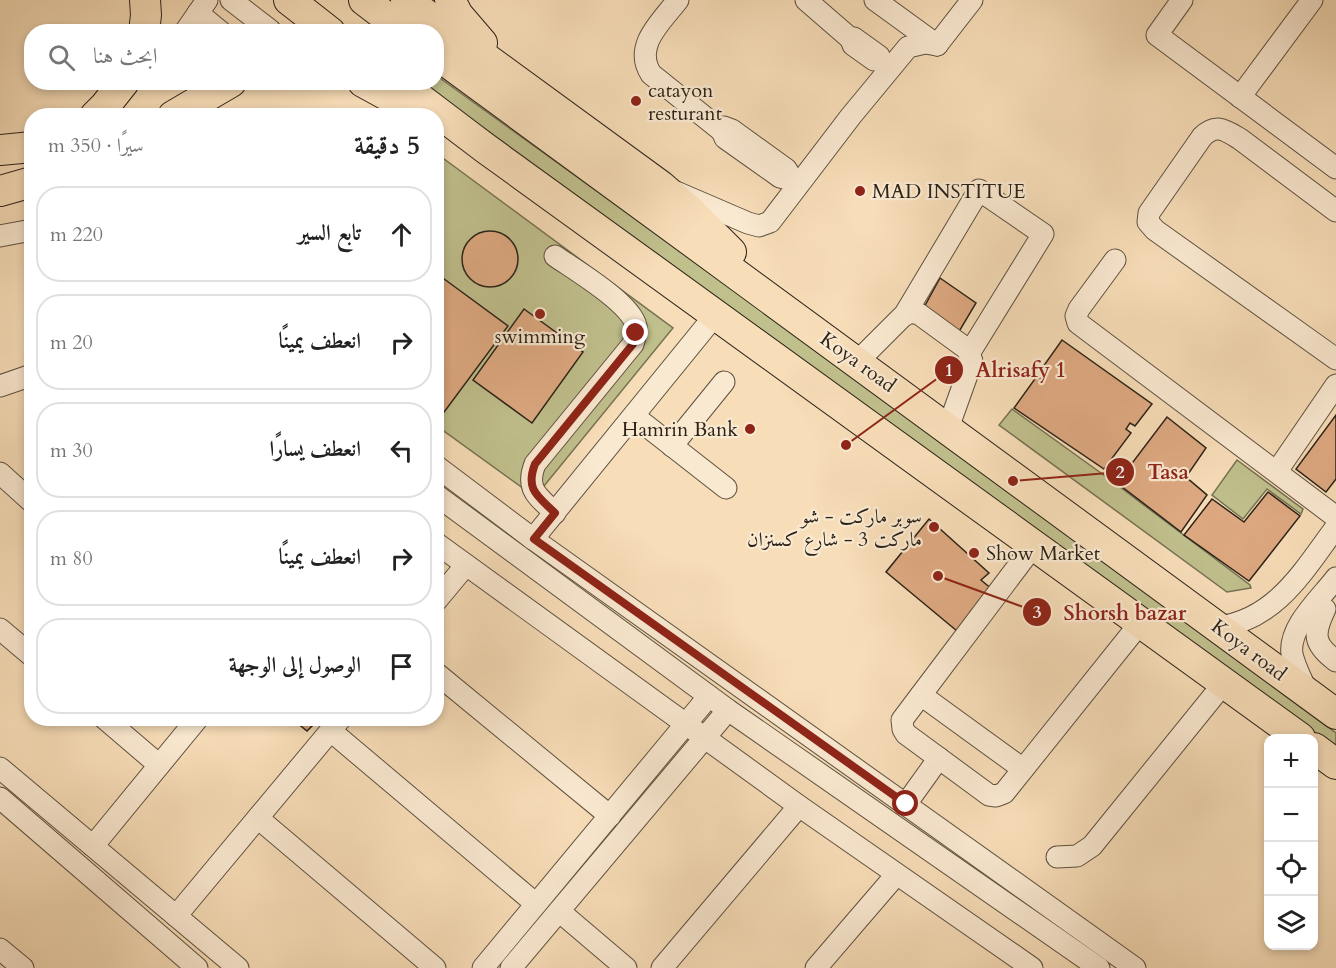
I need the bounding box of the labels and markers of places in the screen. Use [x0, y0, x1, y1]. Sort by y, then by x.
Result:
place label: catayon resturant [648, 77, 723, 127]
marker: catayon resturant [629, 94, 643, 108]
place label: MAD INSTITUE [872, 178, 1025, 205]
marker: MAD INSTITUE [853, 184, 867, 198]
marker: swimming [533, 307, 547, 321]
place label: swimming [495, 323, 586, 350]
callout: Alrisafy 1 [934, 350, 1079, 389]
place label: Hamrin Bank [622, 416, 738, 443]
marker: Hamrin Bank [743, 422, 757, 436]
callout: Tasa [1105, 452, 1201, 491]
place label: سوبر ماركت - شو ماركت 3 - شارع كسنزان [747, 503, 922, 557]
marker: سوبر ماركت - شو ماركت 3 - شارع كسنزان [927, 520, 941, 534]
place label: Show Market [986, 540, 1101, 567]
marker: Show Market [967, 546, 981, 560]
callout: Shorsh bazar [1022, 593, 1198, 632]

